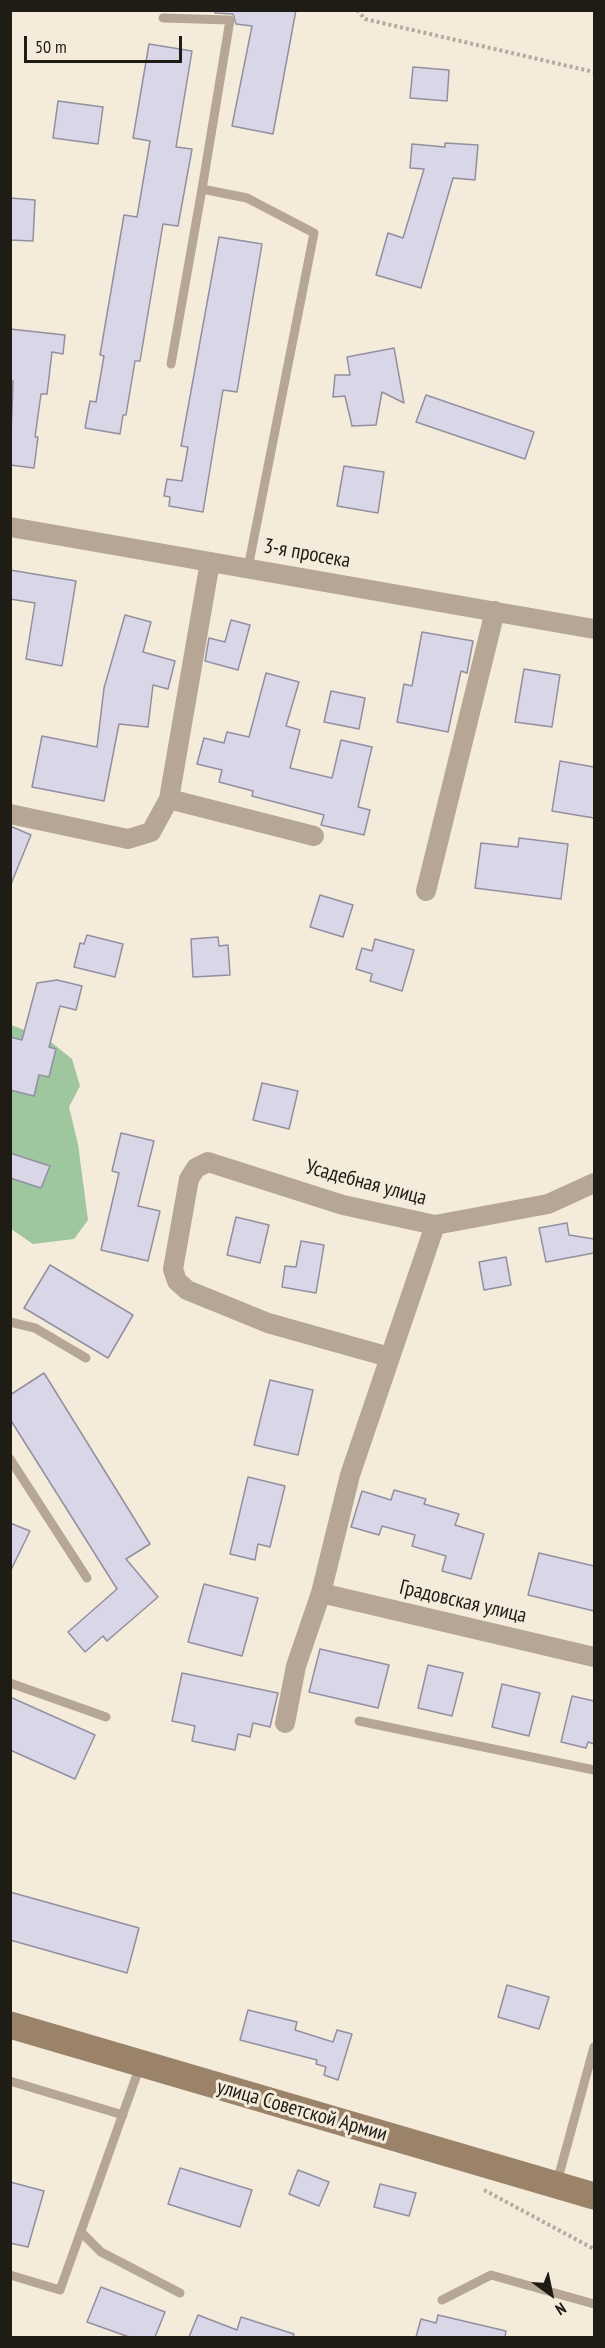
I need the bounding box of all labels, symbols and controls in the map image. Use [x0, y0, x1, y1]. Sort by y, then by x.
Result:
scale bar [27, 24, 184, 62]
text: 50 m [35, 35, 67, 58]
street label: 3-я просека [262, 534, 352, 574]
street label: Усадебная улица [303, 1155, 429, 1211]
street label: Градовская улица [397, 1575, 529, 1629]
street label: улица Советской Армии [214, 2075, 390, 2147]
north arrow [521, 2264, 581, 2324]
text: N [552, 2298, 570, 2320]

